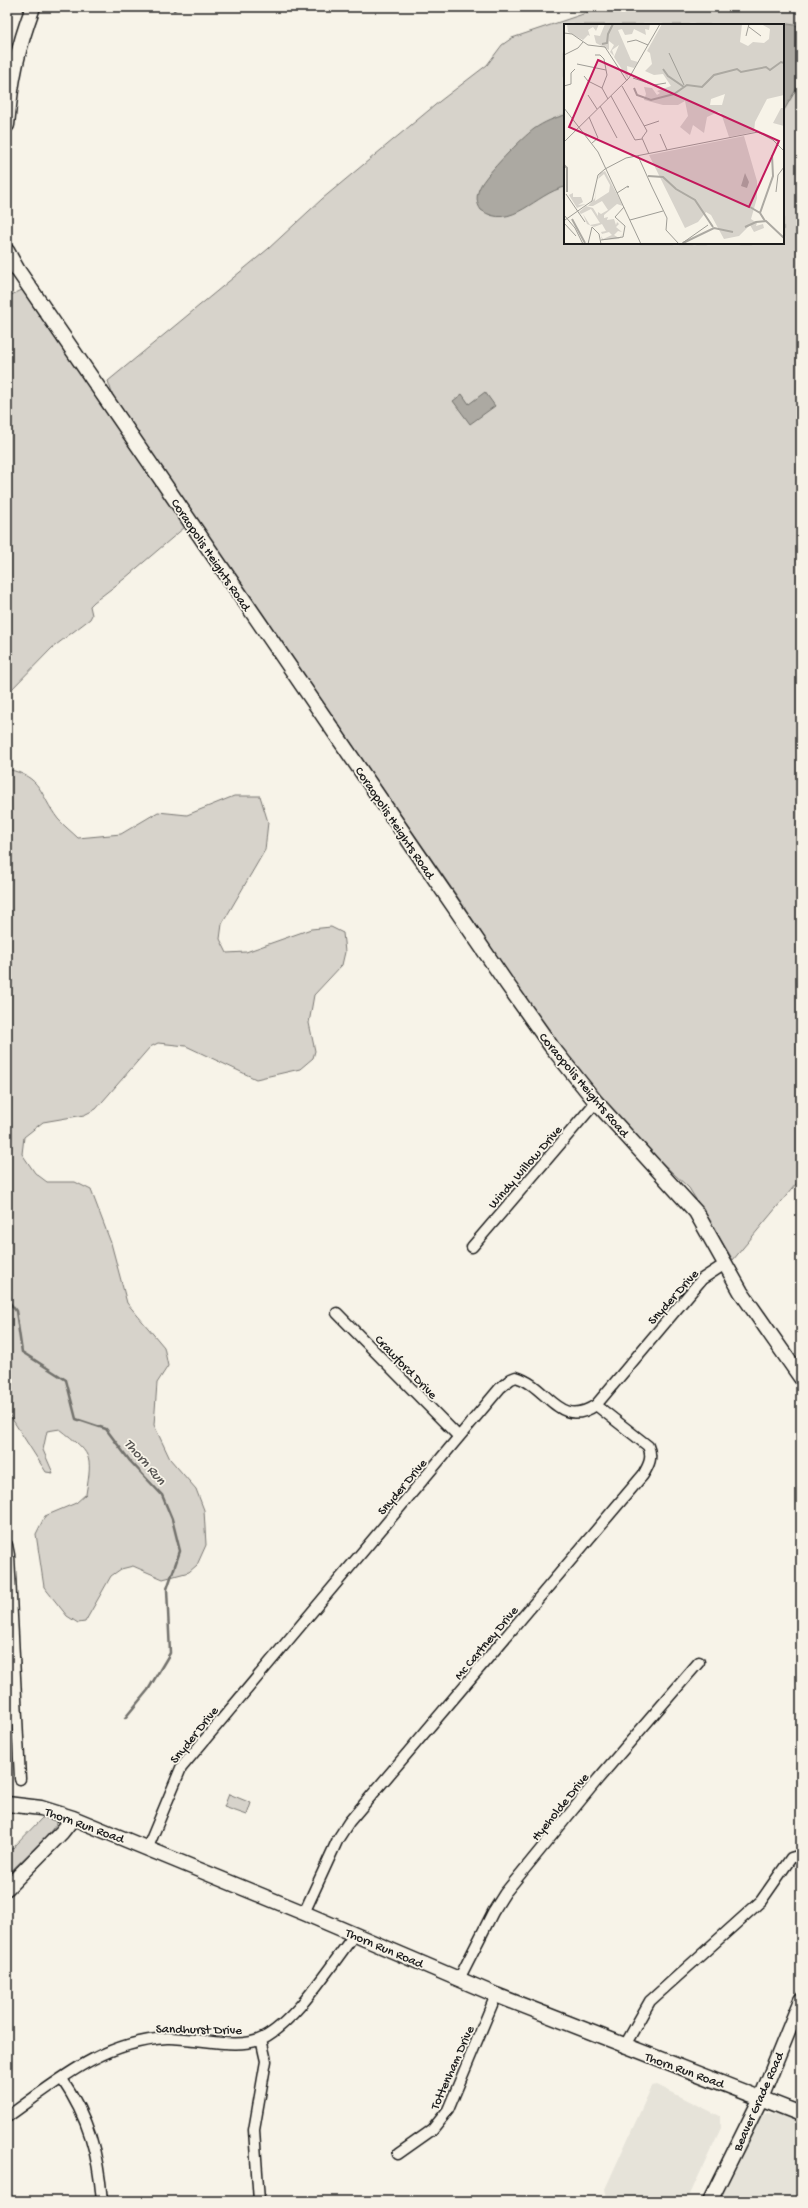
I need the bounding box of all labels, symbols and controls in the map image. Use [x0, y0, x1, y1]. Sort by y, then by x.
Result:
inset map [564, 24, 784, 244]
street label: Coraopolis Heights Road [167, 497, 254, 615]
street label: Coraopolis Heights Road [351, 765, 438, 883]
street label: Coraopolis Heights Road [535, 1030, 632, 1142]
street label: Windy Willow Drive [486, 1123, 566, 1212]
street label: Snyder Drive [645, 1267, 703, 1328]
street label: Crawford Drive [371, 1333, 440, 1403]
water label: Thorn Run [119, 1436, 169, 1489]
street label: Snyder Drive [375, 1456, 431, 1519]
street label: Mc Cartney Drive [452, 1604, 522, 1683]
street label: Snyder Drive [167, 1704, 223, 1767]
street label: Hyeholde Drive [529, 1770, 593, 1844]
street label: Thorn Run Road [42, 1805, 127, 1848]
street label: Thorn Run Road [342, 1926, 426, 1973]
street label: Sandhurst Drive [156, 2022, 242, 2039]
street label: Tottenham Drive [428, 2024, 479, 2113]
street label: Beaver Grade Road [730, 2049, 788, 2155]
street label: Thorn Run Road [642, 2050, 727, 2093]

